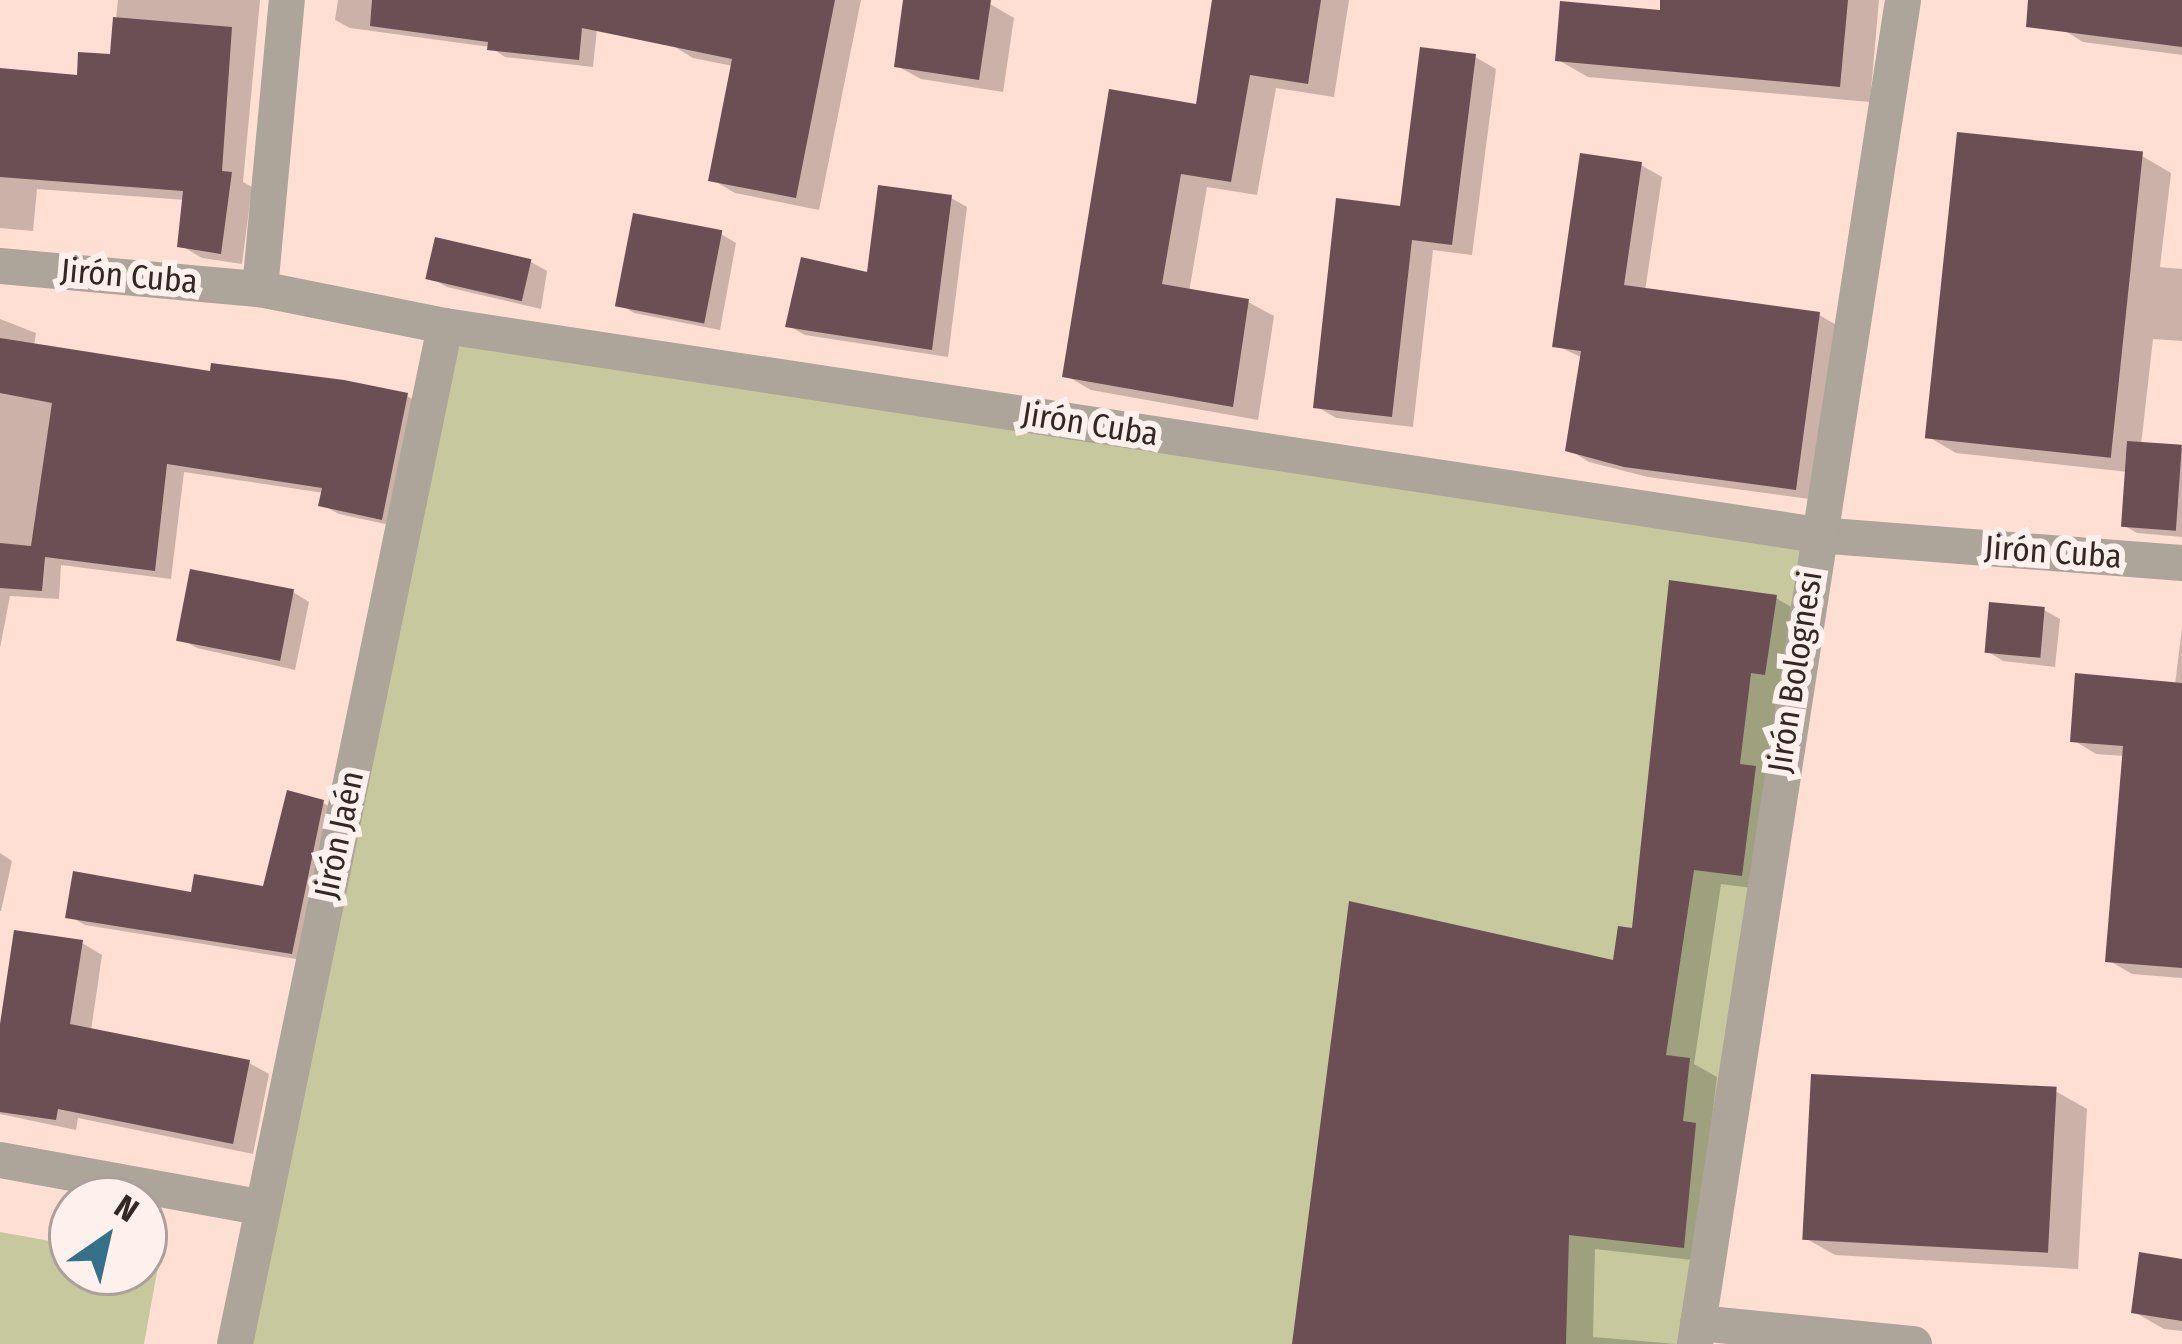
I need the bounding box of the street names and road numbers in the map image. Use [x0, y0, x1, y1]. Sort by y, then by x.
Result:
street label: Jirón Cuba [59, 251, 199, 303]
street label: Jirón Cuba [1019, 395, 1161, 455]
street label: Jirón Cuba [1983, 528, 2123, 578]
street label: Jirón Bolognesi [1761, 568, 1831, 776]
street label: Jirón Jaén [307, 768, 373, 902]

